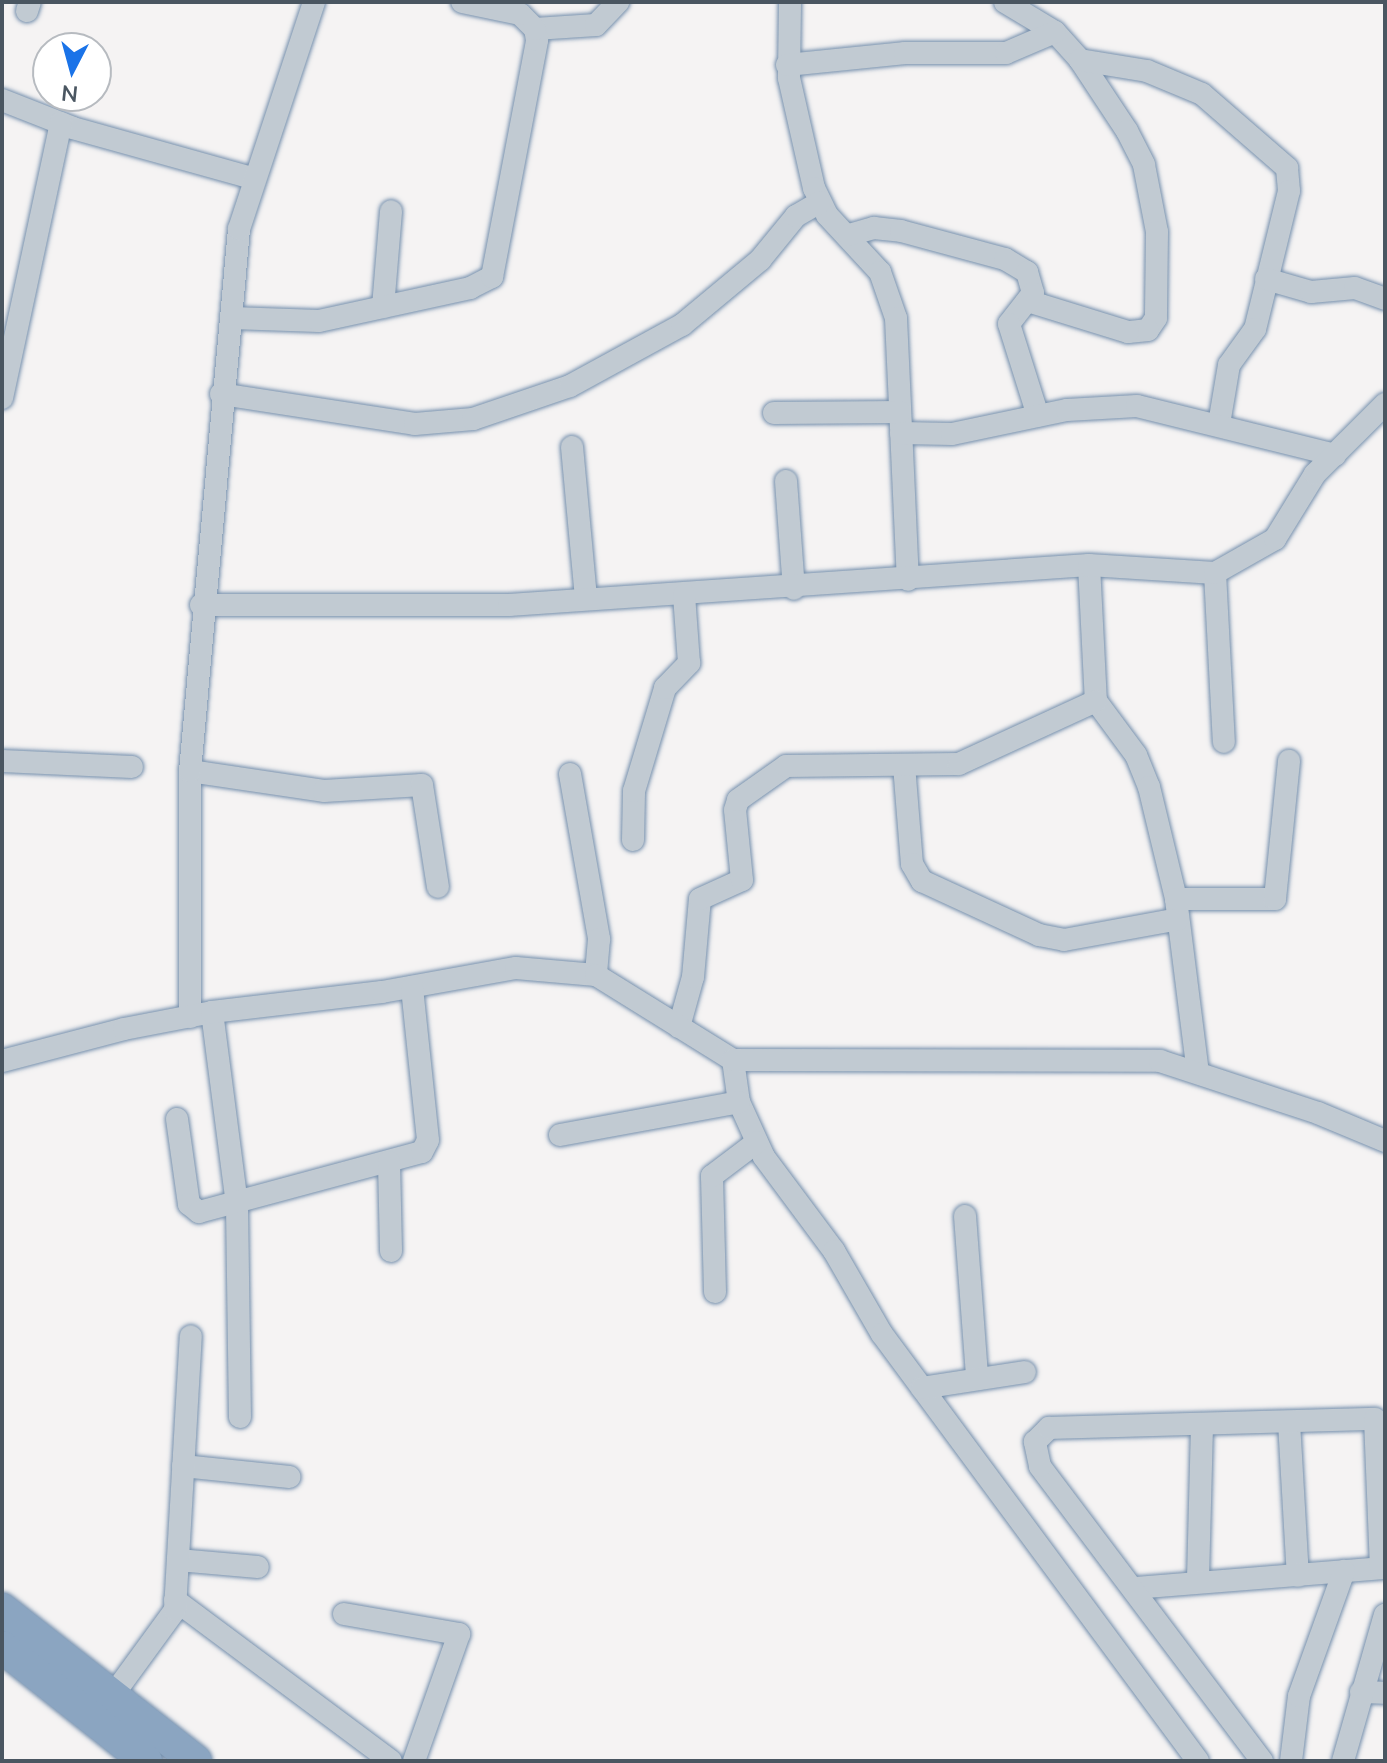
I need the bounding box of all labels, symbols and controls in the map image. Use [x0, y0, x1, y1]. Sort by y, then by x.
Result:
north arrow [32, 32, 112, 112]
text: N [60, 79, 79, 109]

